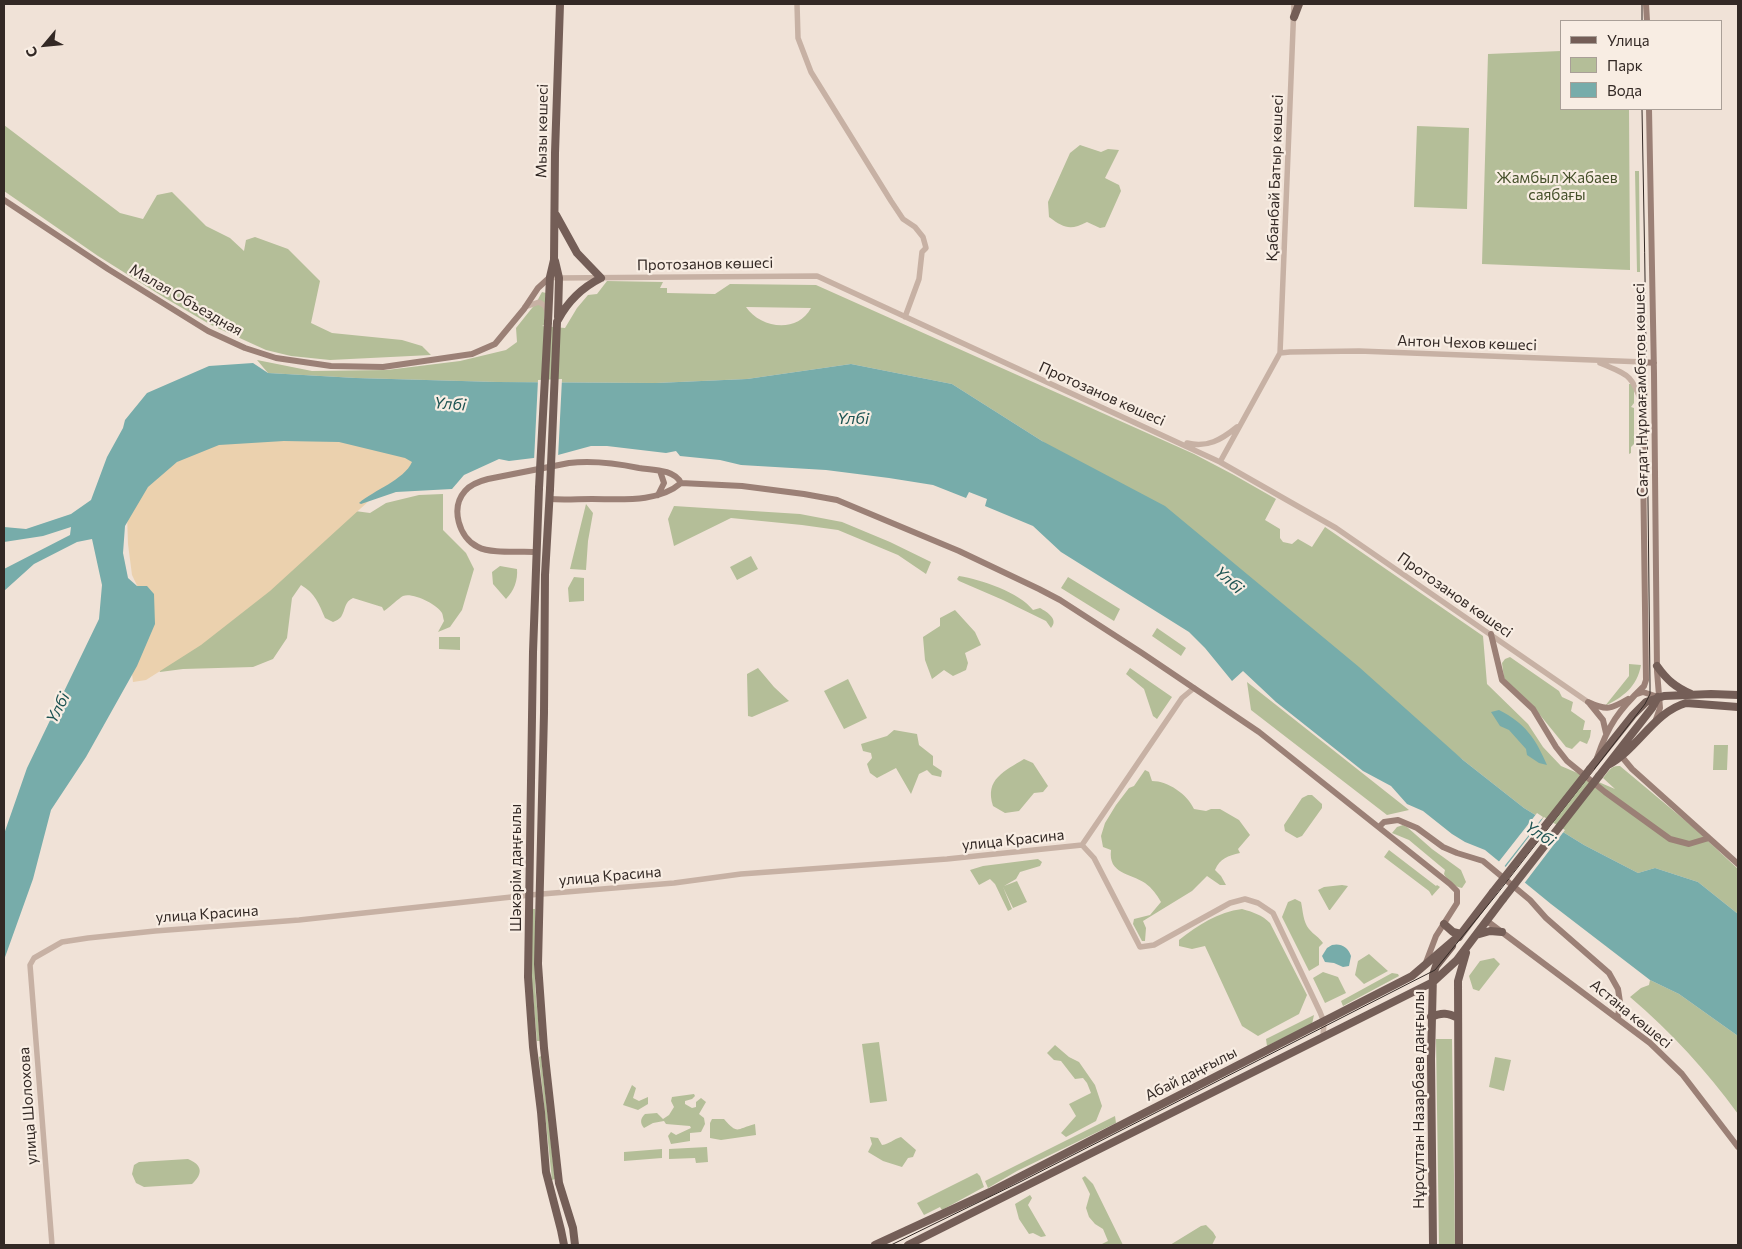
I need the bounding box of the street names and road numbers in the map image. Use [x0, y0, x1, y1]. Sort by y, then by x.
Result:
street label: Мызы көшесі [532, 84, 552, 178]
street label: Қабанбай Батыр көшесі [1263, 94, 1287, 262]
street label: Протозанов көшесі [637, 254, 773, 274]
street label: Малая Объездная [126, 260, 246, 340]
street label: Сағдат Нұрмағамбетов көшесі [1630, 283, 1652, 497]
street label: Антон Чехов көшесі [1397, 332, 1537, 354]
street label: Протозанов көшесі [1036, 358, 1168, 430]
street label: Протозанов көшесі [1394, 549, 1516, 641]
street label: Шәкәрім даңғылы [507, 804, 525, 932]
street label: улица Красина [961, 826, 1065, 854]
street label: улица Красина [558, 863, 662, 889]
street label: улица Красина [155, 901, 259, 927]
street label: Астана көшесі [1587, 976, 1675, 1052]
street label: Нұрсұлтан Назарбаев даңғылы [1410, 991, 1428, 1209]
street label: Абай даңғылы [1142, 1043, 1240, 1105]
street label: улица Шолохова [15, 1046, 41, 1166]

